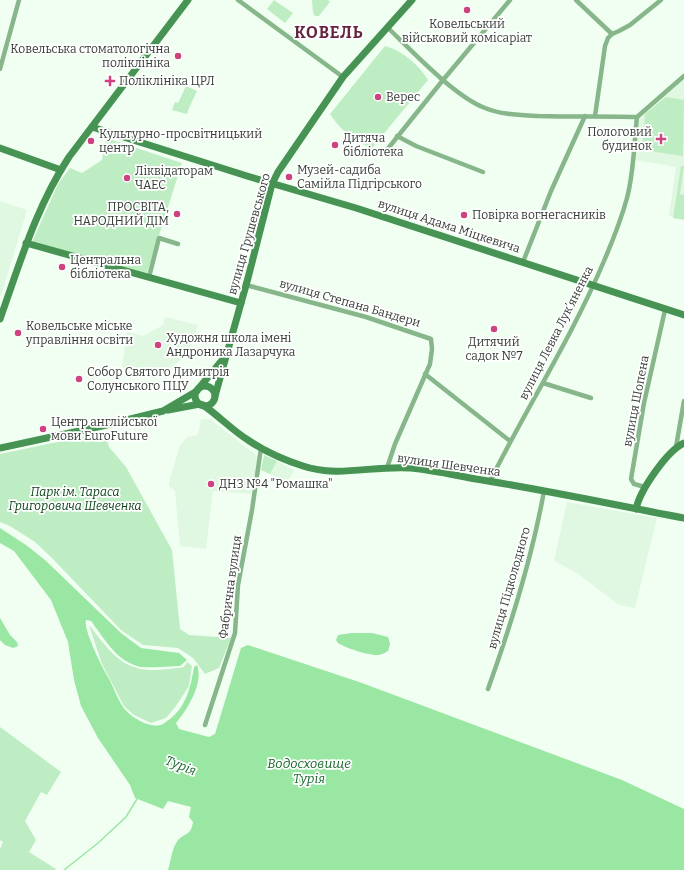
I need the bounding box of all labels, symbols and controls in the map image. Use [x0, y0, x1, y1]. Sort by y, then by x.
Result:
marker: Ковельський військовий комісаріат [462, 5, 472, 15]
place label: Ковельський військовий комісаріат [402, 17, 532, 45]
district label: КОВЕЛЬ [294, 23, 364, 42]
place label: Ковельська стоматологічна поліклініка [10, 42, 170, 70]
marker: Ковельська стоматологічна поліклініка [173, 51, 183, 61]
place label: Поліклініка ЦРЛ [119, 74, 215, 88]
marker: Поліклініка ЦРЛ [104, 75, 116, 87]
place label: Верес [386, 90, 420, 104]
marker: Верес [373, 92, 383, 102]
place label: Пологовий будинок [587, 125, 652, 153]
place label: Культурно-просвітницький центр [99, 127, 262, 155]
place label: Дитяча бібліотека [343, 131, 404, 159]
marker: Пологовий будинок [655, 133, 667, 145]
marker: Культурно-просвітницький центр [86, 136, 96, 146]
marker: Дитяча бібліотека [330, 140, 340, 150]
place label: Музей-садиба Самійла Підгірського [297, 163, 422, 191]
place label: Ліквідаторам ЧАЕС [135, 164, 213, 192]
street label: вулиця Грушевського [225, 172, 273, 296]
marker: Музей-садиба Самійла Підгірського [284, 172, 294, 182]
marker: Ліквідаторам ЧАЕС [122, 173, 132, 183]
street label: вулиця Адама Міцкевича [376, 196, 522, 256]
place label: ПРОСВІТА, НАРОДНИЙ ДІМ [73, 200, 169, 228]
place label: Повірка вогнегасників [472, 208, 606, 222]
marker: ПРОСВІТА, НАРОДНИЙ ДІМ [172, 209, 182, 219]
marker: Повірка вогнегасників [459, 210, 469, 220]
place label: Центральна бібліотека [70, 253, 142, 281]
marker: Центральна бібліотека [57, 262, 67, 272]
street label: вулиця Левка Лукʼяненка [516, 264, 596, 402]
street label: вулиця Степана Бандери [278, 276, 422, 330]
place label: Ковельське міське управління освіти [25, 319, 133, 347]
marker: Дитячий садок №7 [489, 324, 499, 334]
marker: Ковельське міське управління освіти [13, 328, 23, 338]
place label: Художня школа імені Андроника Лазарчука [166, 331, 296, 359]
place label: Дитячий садок №7 [465, 335, 523, 363]
marker: Художня школа імені Андроника Лазарчука [153, 340, 163, 350]
street label: вулиця Шопена [620, 354, 652, 448]
place label: Собор Святого Димитрія Солунського ПЦУ [87, 365, 230, 393]
marker: Собор Святого Димитрія Солунського ПЦУ [74, 374, 84, 384]
place label: Центр англійської мови EuroFuture [51, 415, 158, 443]
marker: Центр англійської мови EuroFuture [38, 424, 48, 434]
street label: вулиця Шевченка [396, 451, 502, 479]
place label: ДНЗ №4 "Ромашка" [219, 477, 333, 491]
marker: ДНЗ №4 "Ромашка" [206, 479, 216, 489]
park label: Парк ім. Тараса Григоровича Шевченка [8, 485, 142, 513]
street label: вулиця Підколодного [485, 525, 533, 651]
street label: Фабрична вулиця [216, 534, 244, 640]
water label: Турія [163, 753, 199, 778]
water label: Водосховище Турія [267, 756, 351, 786]

